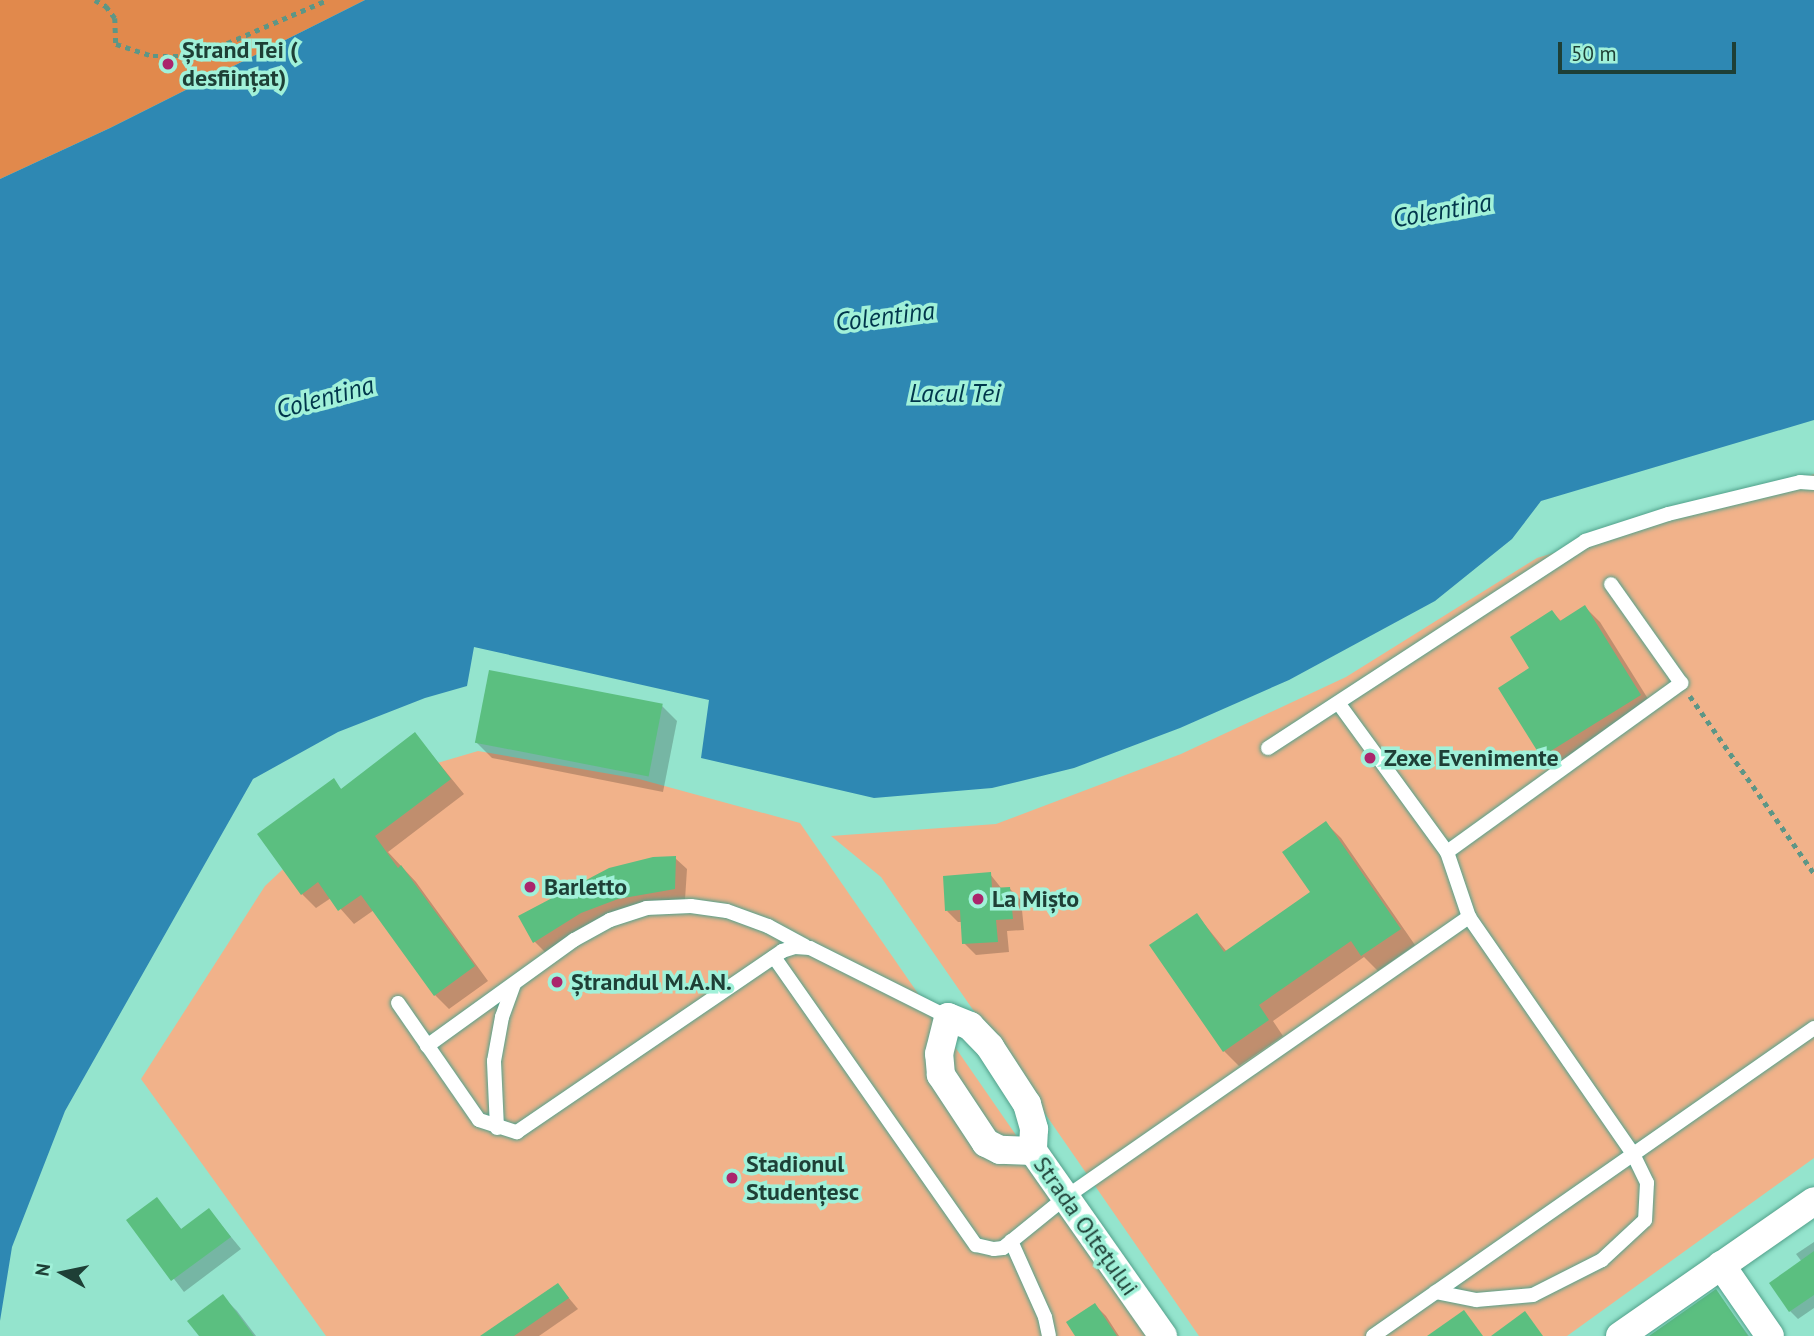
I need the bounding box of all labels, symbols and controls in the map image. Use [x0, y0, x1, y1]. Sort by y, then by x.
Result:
scale bar [1562, 28, 1741, 72]
place label: Ștrand Tei ( desființat) [182, 36, 299, 92]
text: 50 m [1571, 40, 1617, 67]
marker: Ștrand Tei ( desființat) [160, 56, 176, 72]
water label: Colentina [1390, 186, 1494, 234]
water label: Colentina [834, 294, 936, 338]
water label: Colentina [273, 369, 377, 425]
water label: Lacul Tei [909, 377, 1001, 409]
place label: Zexe Evenimente [1384, 744, 1559, 772]
marker: Zexe Evenimente [1362, 750, 1378, 766]
place label: Barletto [544, 873, 627, 901]
marker: Barletto [522, 879, 538, 895]
place label: La Mișto [992, 885, 1079, 913]
marker: La Mișto [970, 891, 986, 907]
place label: Ștrandul M.A.N. [571, 968, 732, 996]
marker: Ștrandul M.A.N. [549, 974, 565, 990]
place label: Stadionul Studențesc [746, 1150, 859, 1206]
street label: Strada Oltețului [1027, 1151, 1145, 1301]
marker: Stadionul Studențesc [724, 1170, 740, 1186]
north arrow [28, 1238, 98, 1308]
text: N [29, 1262, 55, 1278]

